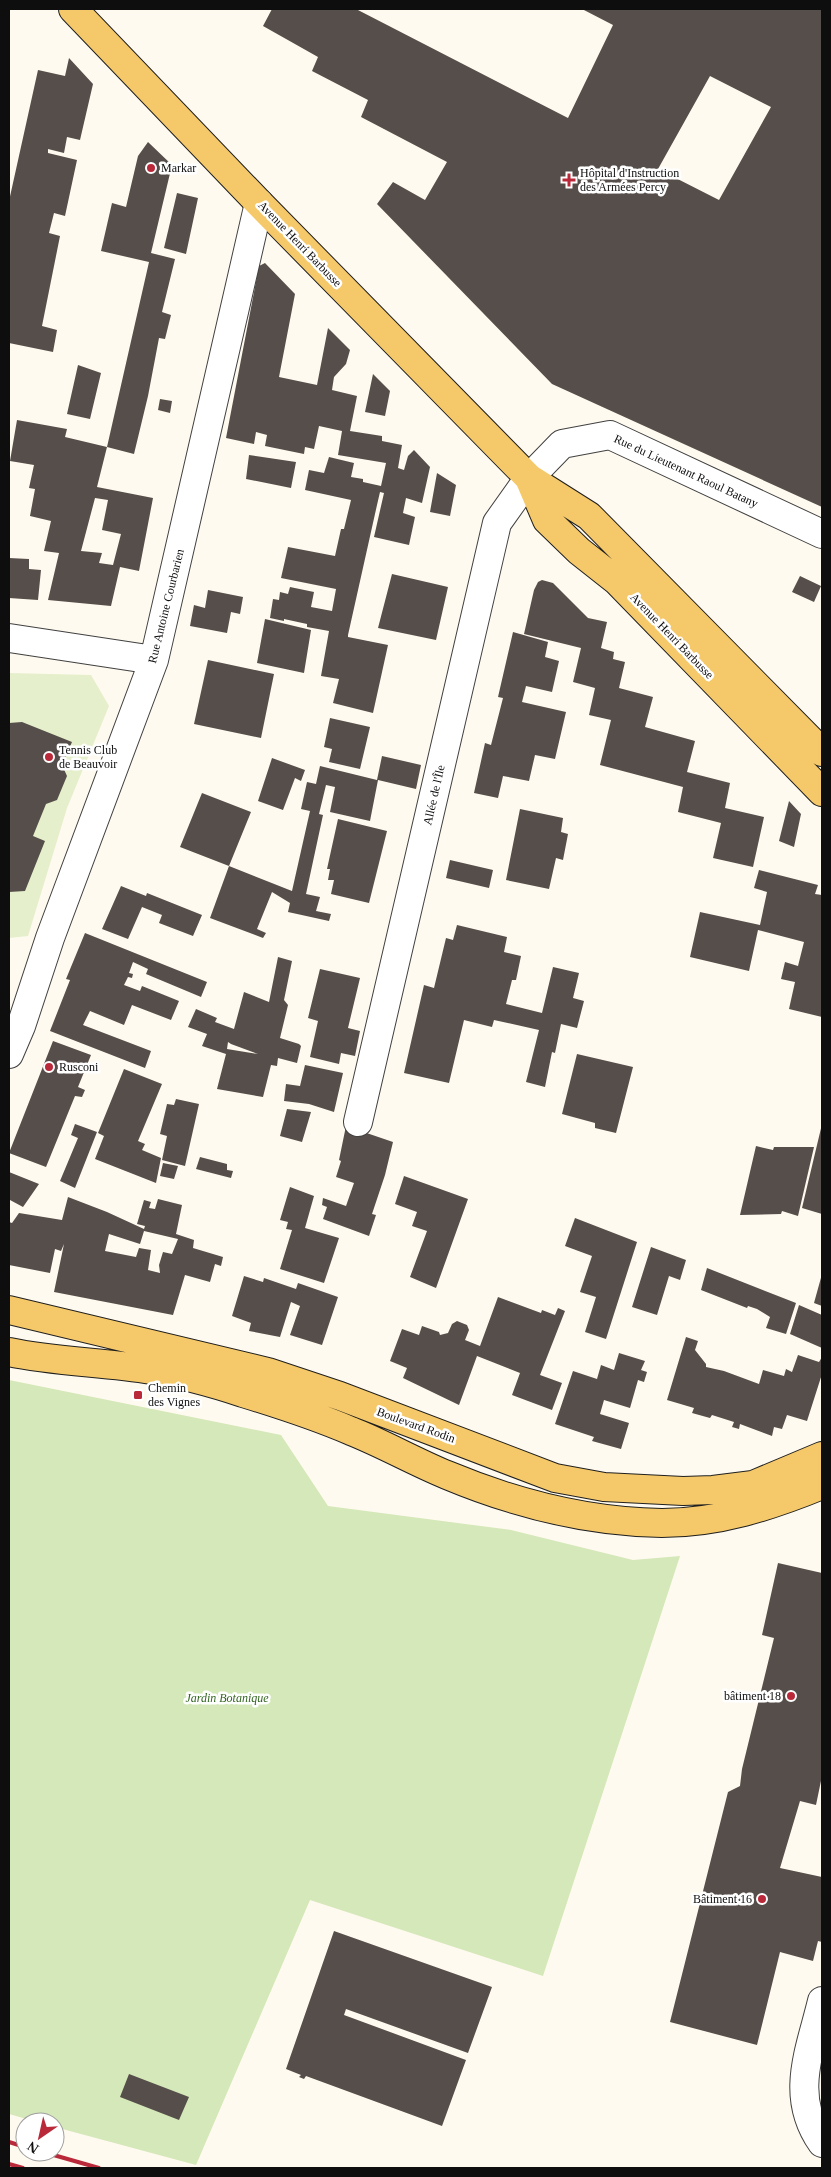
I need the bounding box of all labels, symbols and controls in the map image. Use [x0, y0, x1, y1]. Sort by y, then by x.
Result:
place label: Markar [161, 161, 196, 175]
marker: Markar [145, 162, 157, 174]
place label: Hôpital d'Instruction des Armées Percy [580, 166, 679, 194]
marker: Hôpital d'Instruction des Armées Percy [562, 173, 576, 187]
street label: Avenue Henri Barbusse [255, 198, 345, 290]
street label: Rue du Lieutenant Raoul Batany [612, 431, 760, 511]
street label: Rue Antoine Courbarien [145, 547, 187, 665]
street label: Avenue Henri Barbusse [627, 590, 717, 682]
place label: Tennis Club de Beauvoir [59, 743, 117, 771]
marker: Tennis Club de Beauvoir [43, 751, 55, 763]
street label: Allée de l'Île [420, 763, 448, 827]
place label: Rusconi [59, 1060, 99, 1074]
marker: Rusconi [43, 1061, 55, 1073]
place label: Chemin des Vignes [148, 1381, 200, 1409]
marker: Chemin des Vignes [132, 1389, 144, 1401]
street label: Boulevard Rodin [375, 1404, 457, 1446]
place label: bâtiment 18 [724, 1689, 781, 1703]
marker: bâtiment 18 [785, 1690, 797, 1702]
park label: Jardin Botanique [185, 1691, 269, 1705]
place label: Bâtiment 16 [693, 1892, 752, 1906]
marker: Bâtiment 16 [756, 1893, 768, 1905]
north arrow [15, 2112, 65, 2162]
text: N [25, 2138, 41, 2156]

